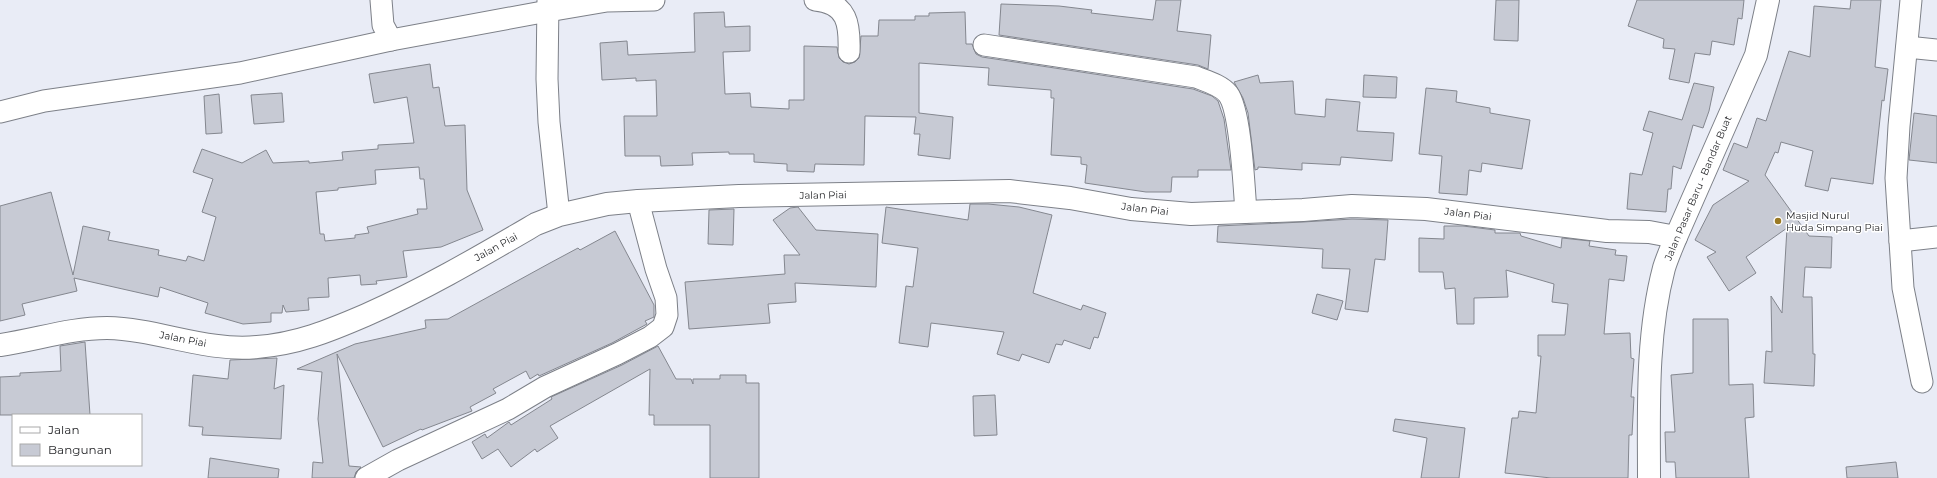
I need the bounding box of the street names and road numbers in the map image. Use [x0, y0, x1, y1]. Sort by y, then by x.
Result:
street label: Jalan Pasar Baru - Bandar Buat [1661, 114, 1734, 263]
street label: Jalan Piai [798, 188, 847, 202]
street label: Jalan Piai [1120, 200, 1169, 218]
street label: Jalan Piai [1443, 205, 1492, 223]
street label: Jalan Piai [471, 230, 520, 265]
street label: Jalan Piai [158, 328, 207, 350]

